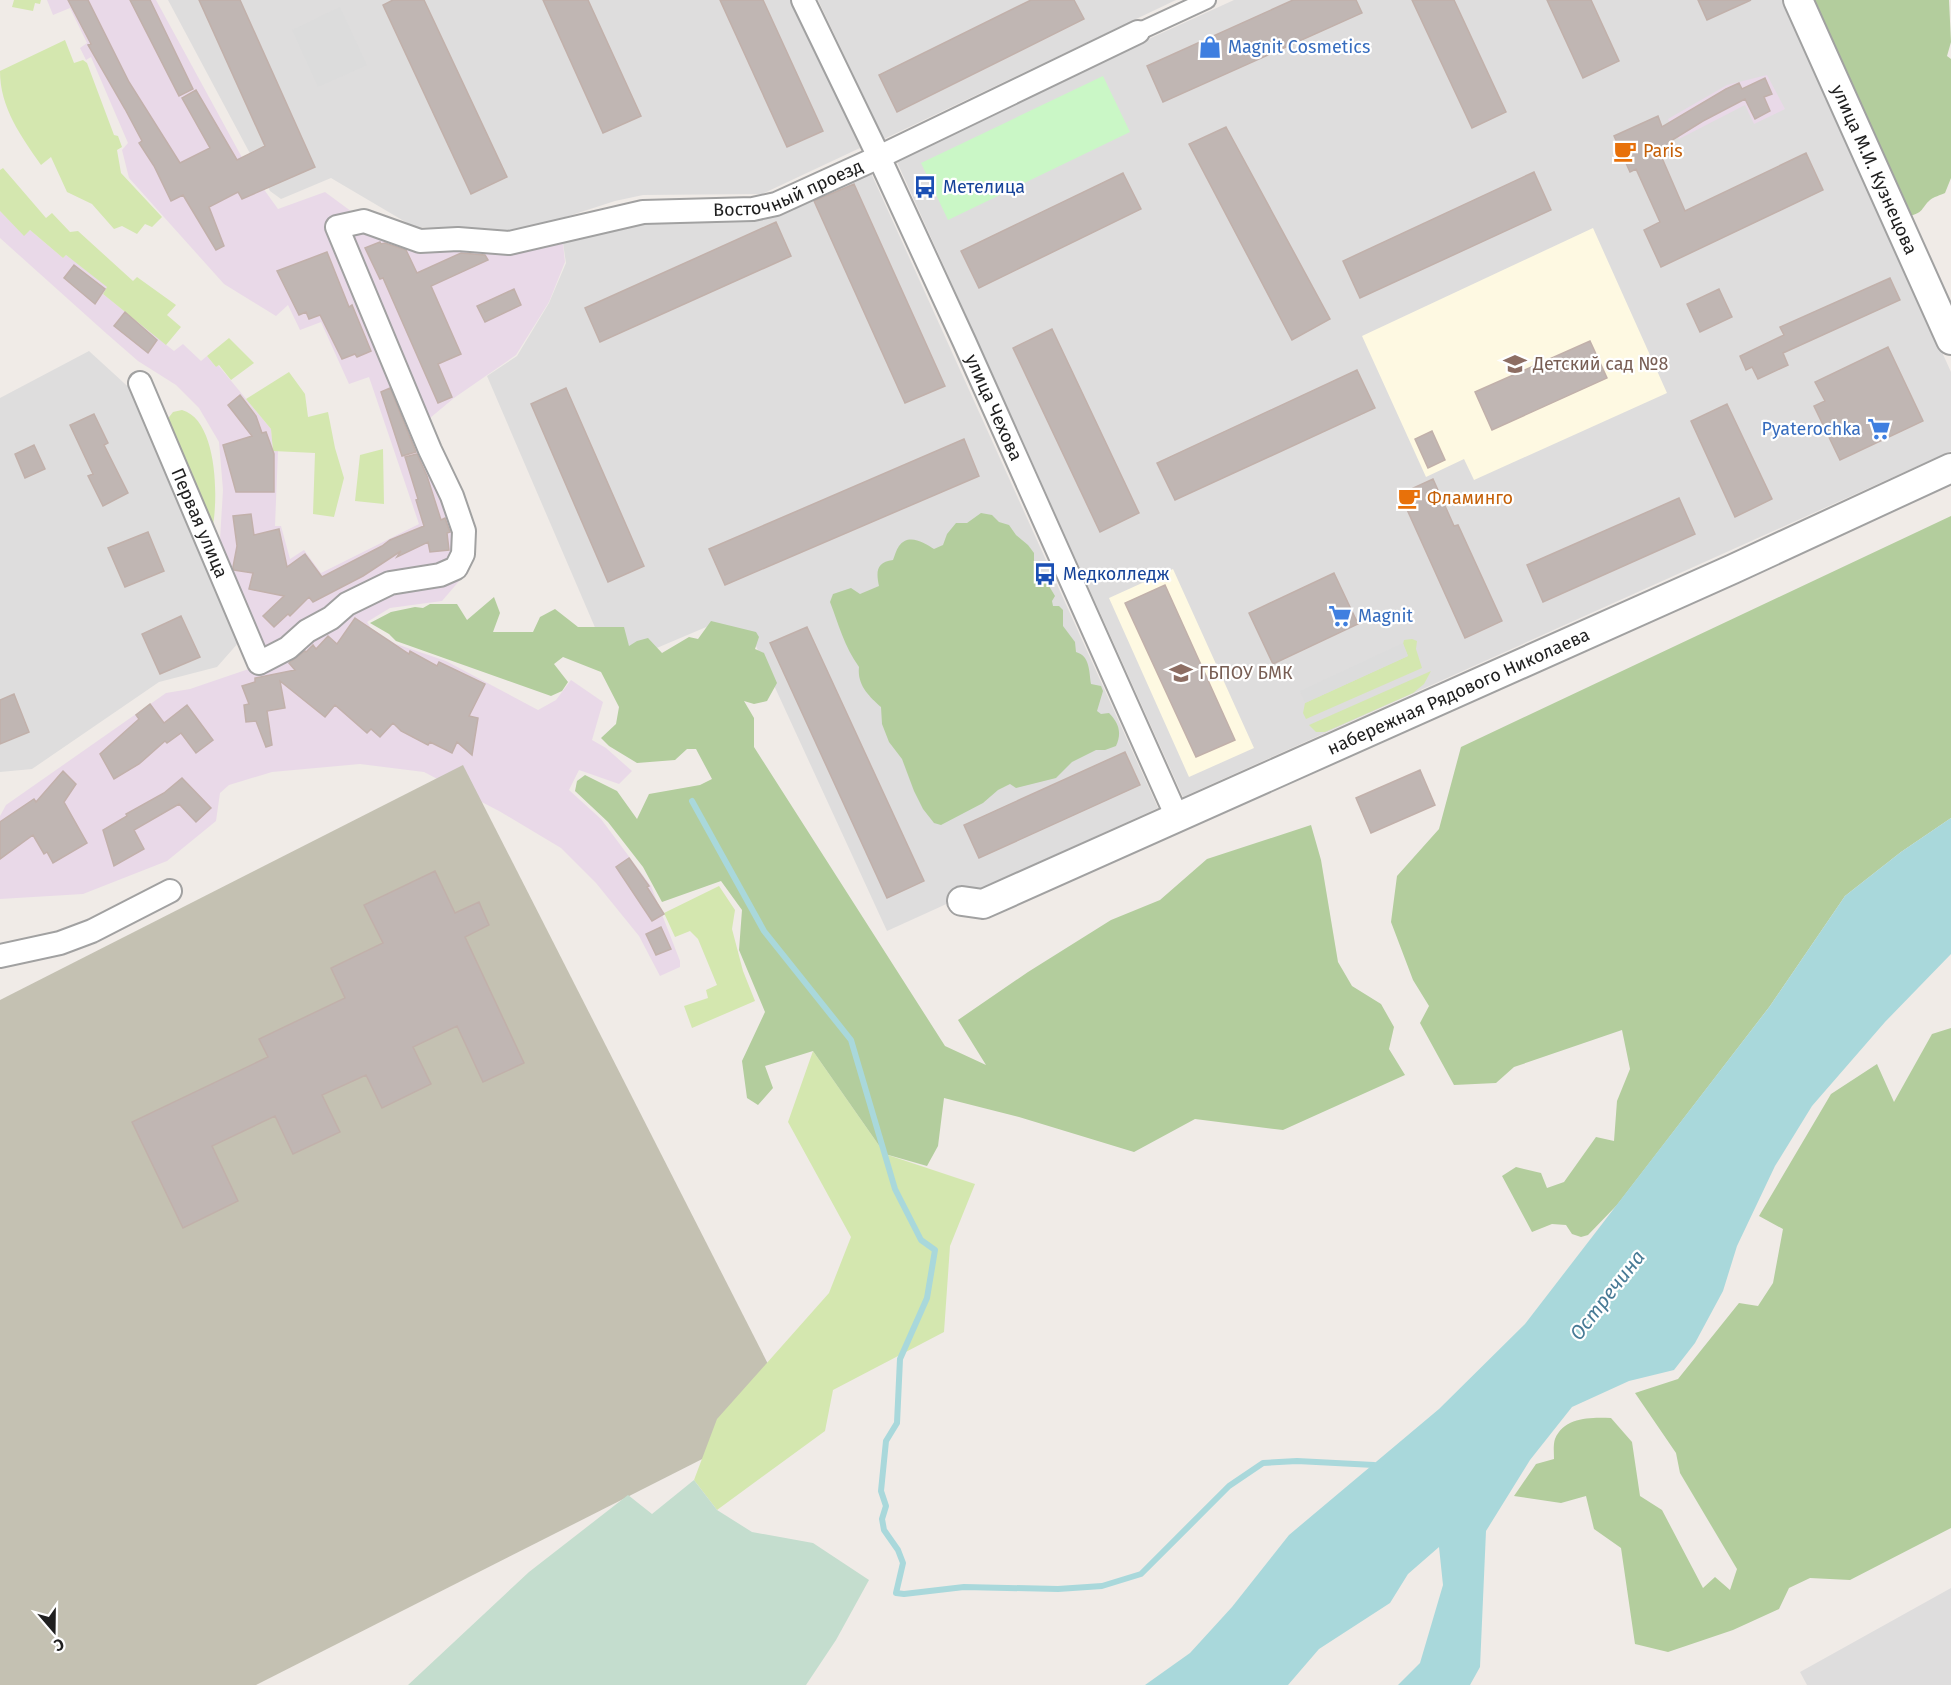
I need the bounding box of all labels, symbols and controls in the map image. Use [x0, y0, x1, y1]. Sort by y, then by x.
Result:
shop icon: Magnit Cosmetics [1197, 34, 1223, 60]
place label: Magnit Cosmetics [1228, 36, 1370, 58]
street label: улица М.И. Кузнецова [1827, 81, 1922, 258]
cafe icon: Paris [1612, 138, 1638, 164]
place label: Paris [1643, 140, 1683, 162]
street label: Восточный проезд [713, 155, 866, 221]
bus stop icon: Метелица [912, 174, 938, 200]
place label: Метелица [943, 176, 1025, 198]
street label: улица Чехова [960, 351, 1027, 464]
school or university icon: Детский сад №8 [1502, 351, 1528, 377]
place label: Детский сад №8 [1532, 353, 1669, 375]
supermarket icon: Pyaterochka [1866, 416, 1892, 442]
place label: Pyaterochka [1761, 418, 1861, 440]
street label: Первая улица [166, 465, 233, 581]
cafe icon: Фламинго [1396, 485, 1422, 511]
place label: Фламинго [1427, 487, 1513, 509]
bus stop icon: Медколледж [1032, 561, 1058, 587]
place label: Медколледж [1063, 563, 1170, 585]
supermarket icon: Magnit [1327, 603, 1353, 629]
place label: Magnit [1358, 605, 1414, 627]
street label: набережная Рядового Николаева [1324, 623, 1593, 760]
school or university icon: ГБПОУ БМК [1168, 660, 1194, 686]
place label: ГБПОУ БМК [1199, 662, 1293, 684]
water label: Остречина [1564, 1245, 1650, 1345]
north arrow [24, 1601, 84, 1661]
text: С [51, 1634, 67, 1655]

